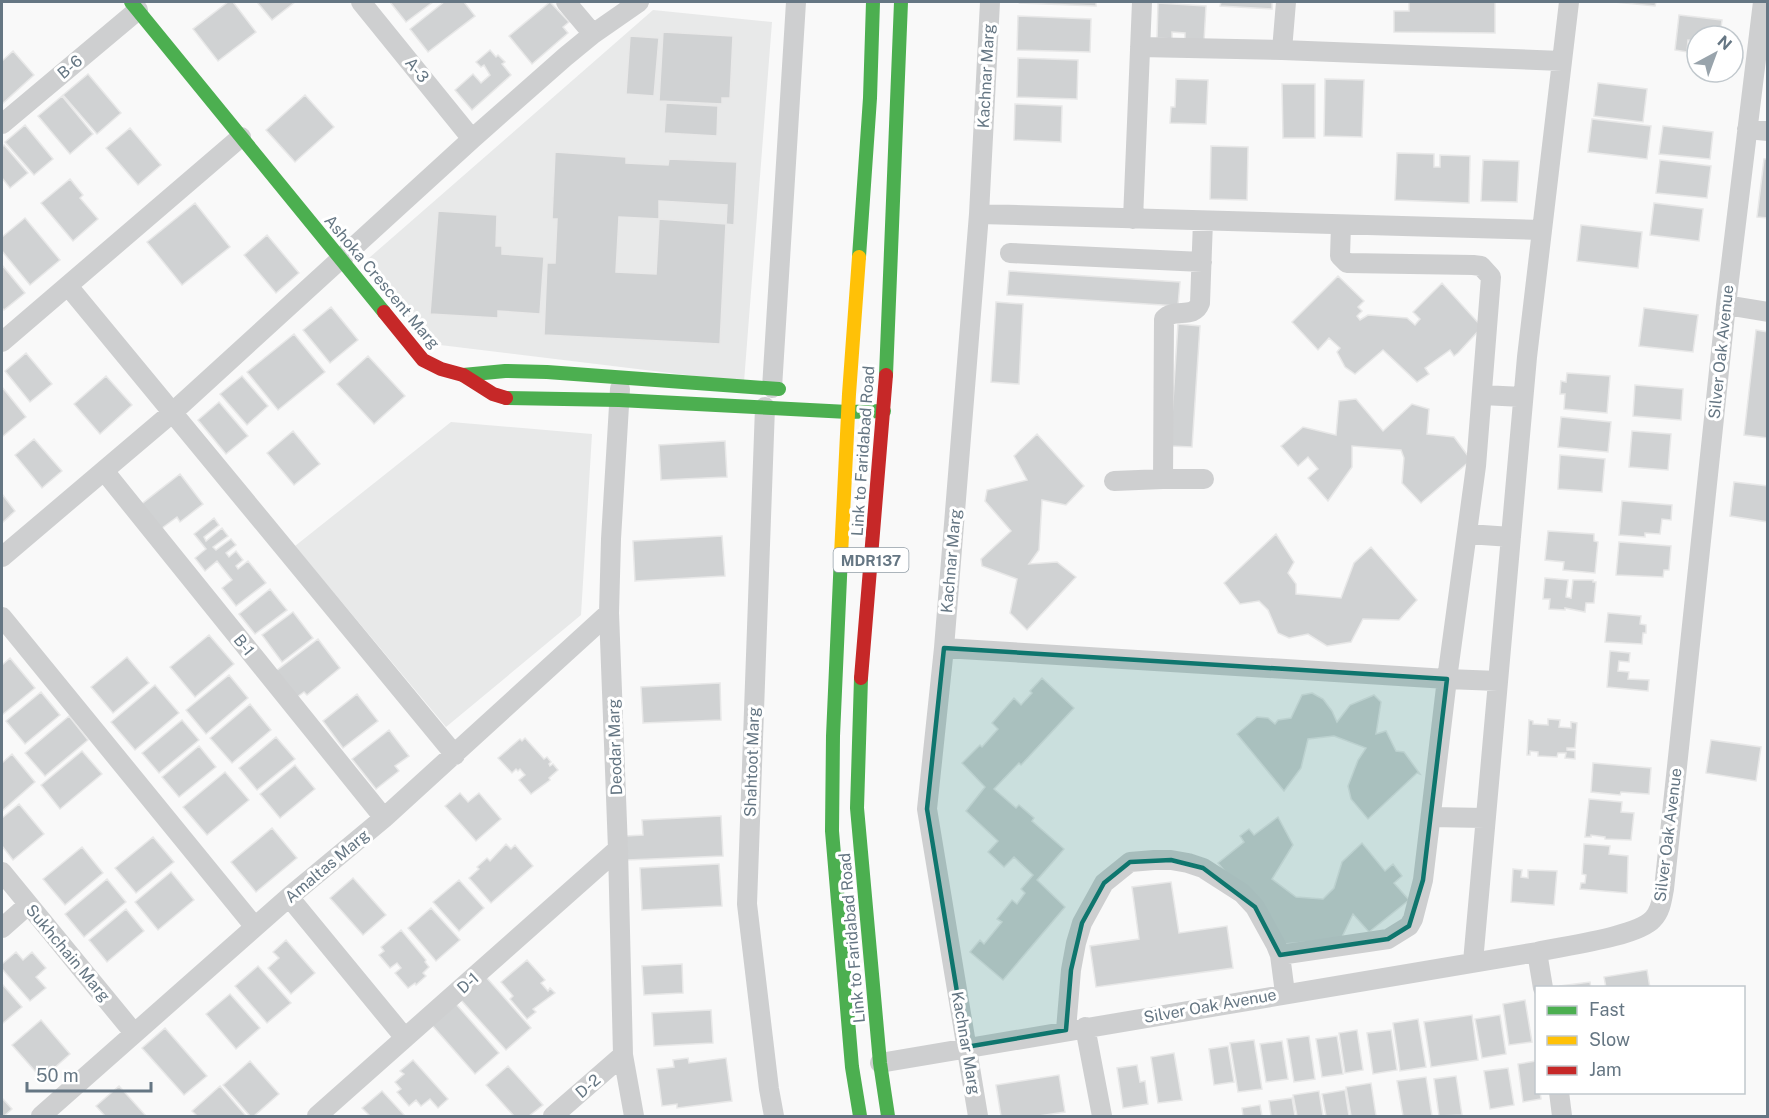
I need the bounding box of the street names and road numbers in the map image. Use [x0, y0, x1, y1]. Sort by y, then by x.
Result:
street label: Kachnar Marg [974, 23, 998, 129]
street label: B-6 [54, 51, 86, 83]
street label: A-3 [401, 54, 433, 86]
street label: Ashoka Crescent Marg [320, 211, 444, 353]
street label: Silver Oak Avenue [1705, 284, 1737, 420]
street label: Link to Faridabad Road [848, 365, 878, 537]
street label: Kachnar Marg [937, 508, 965, 614]
road number: MDR137 [834, 548, 908, 572]
street label: B-1 [230, 631, 258, 659]
street label: Deodar Marg [604, 698, 626, 796]
street label: Shahtoot Marg [741, 706, 763, 818]
street label: Silver Oak Avenue [1650, 767, 1686, 903]
street label: Amaltas Marg [281, 825, 373, 907]
street label: Link to Faridabad Road [835, 852, 869, 1024]
street label: Sukhchain Marg [22, 901, 114, 1006]
street label: D-1 [453, 968, 483, 998]
street label: Silver Oak Avenue [1142, 985, 1278, 1027]
street label: Kachnar Marg [948, 990, 984, 1096]
street label: D-2 [572, 1070, 604, 1102]

